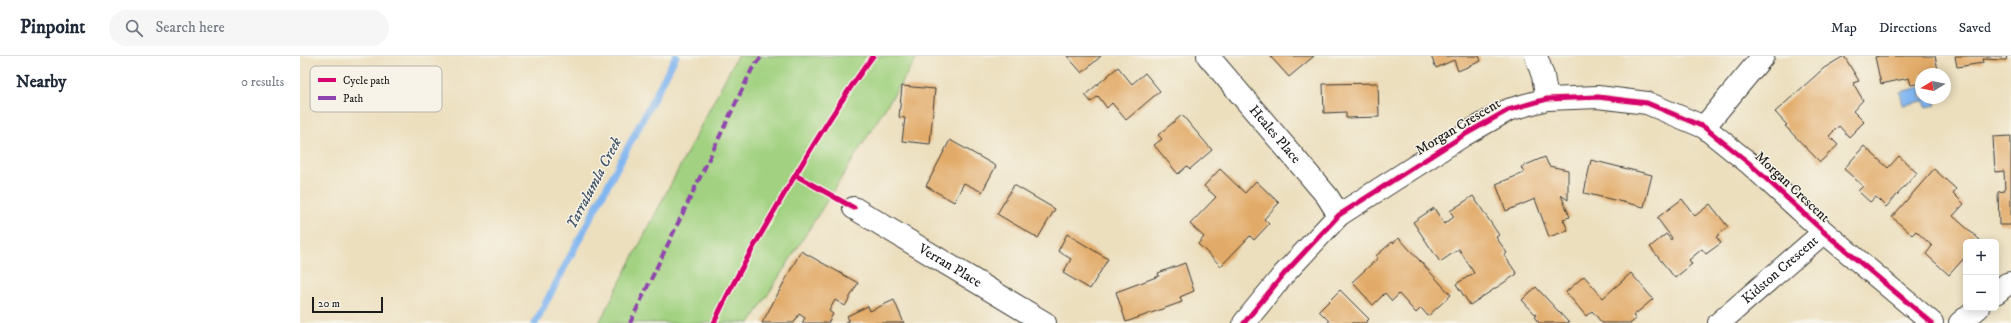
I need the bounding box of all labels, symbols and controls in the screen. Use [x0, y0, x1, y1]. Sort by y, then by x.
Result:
search box [109, 10, 389, 46]
text: Pinpoint [20, 16, 85, 39]
icon: search [123, 17, 145, 39]
text: Search here [155, 18, 225, 37]
text: Map [1831, 19, 1857, 37]
text: Directions [1879, 19, 1937, 37]
text: Saved [1959, 19, 1991, 37]
legend [310, 66, 442, 112]
north arrow [1915, 68, 1951, 104]
text: Nearby [16, 71, 66, 93]
text: 0 results [241, 74, 284, 90]
text: Cycle path [343, 74, 390, 88]
text: Path [343, 92, 364, 106]
street label: Morgan Crescent [1412, 94, 1504, 159]
street label: Heales Place [1245, 102, 1305, 168]
water label: Yarralumla Creek [562, 134, 626, 232]
street label: Morgan Crescent [1751, 148, 1834, 227]
street label: Kidston Crescent [1738, 232, 1822, 308]
street label: Verran Place [914, 239, 985, 292]
map controls [1963, 239, 1999, 311]
button: + [1963, 239, 1999, 275]
button: − [1963, 275, 1999, 311]
scale bar [312, 295, 383, 314]
text: 20 m [318, 297, 340, 311]

